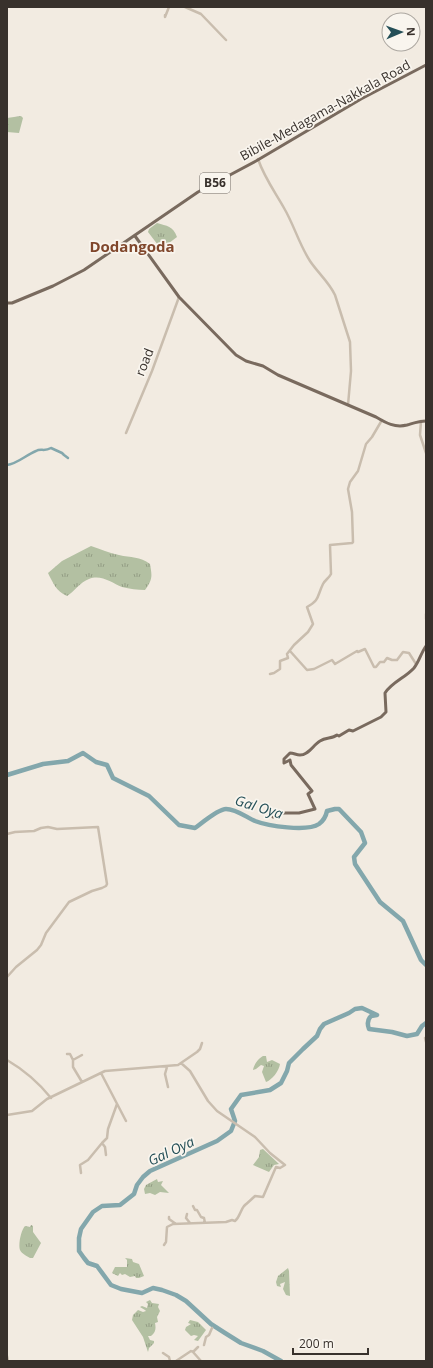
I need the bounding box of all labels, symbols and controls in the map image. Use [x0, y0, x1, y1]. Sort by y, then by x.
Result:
north arrow [381, 12, 421, 52]
text: N [404, 27, 419, 36]
street label: Bibile-Medagama-Nakkala Road [237, 55, 413, 165]
road number: B56 [200, 173, 230, 193]
district label: Dodangoda [89, 236, 175, 256]
street label: road [131, 346, 157, 378]
water label: Gal Oya [233, 790, 285, 823]
water label: Gal Oya [145, 1132, 197, 1170]
scale bar [293, 1330, 368, 1356]
text: 200 m [299, 1335, 334, 1352]

